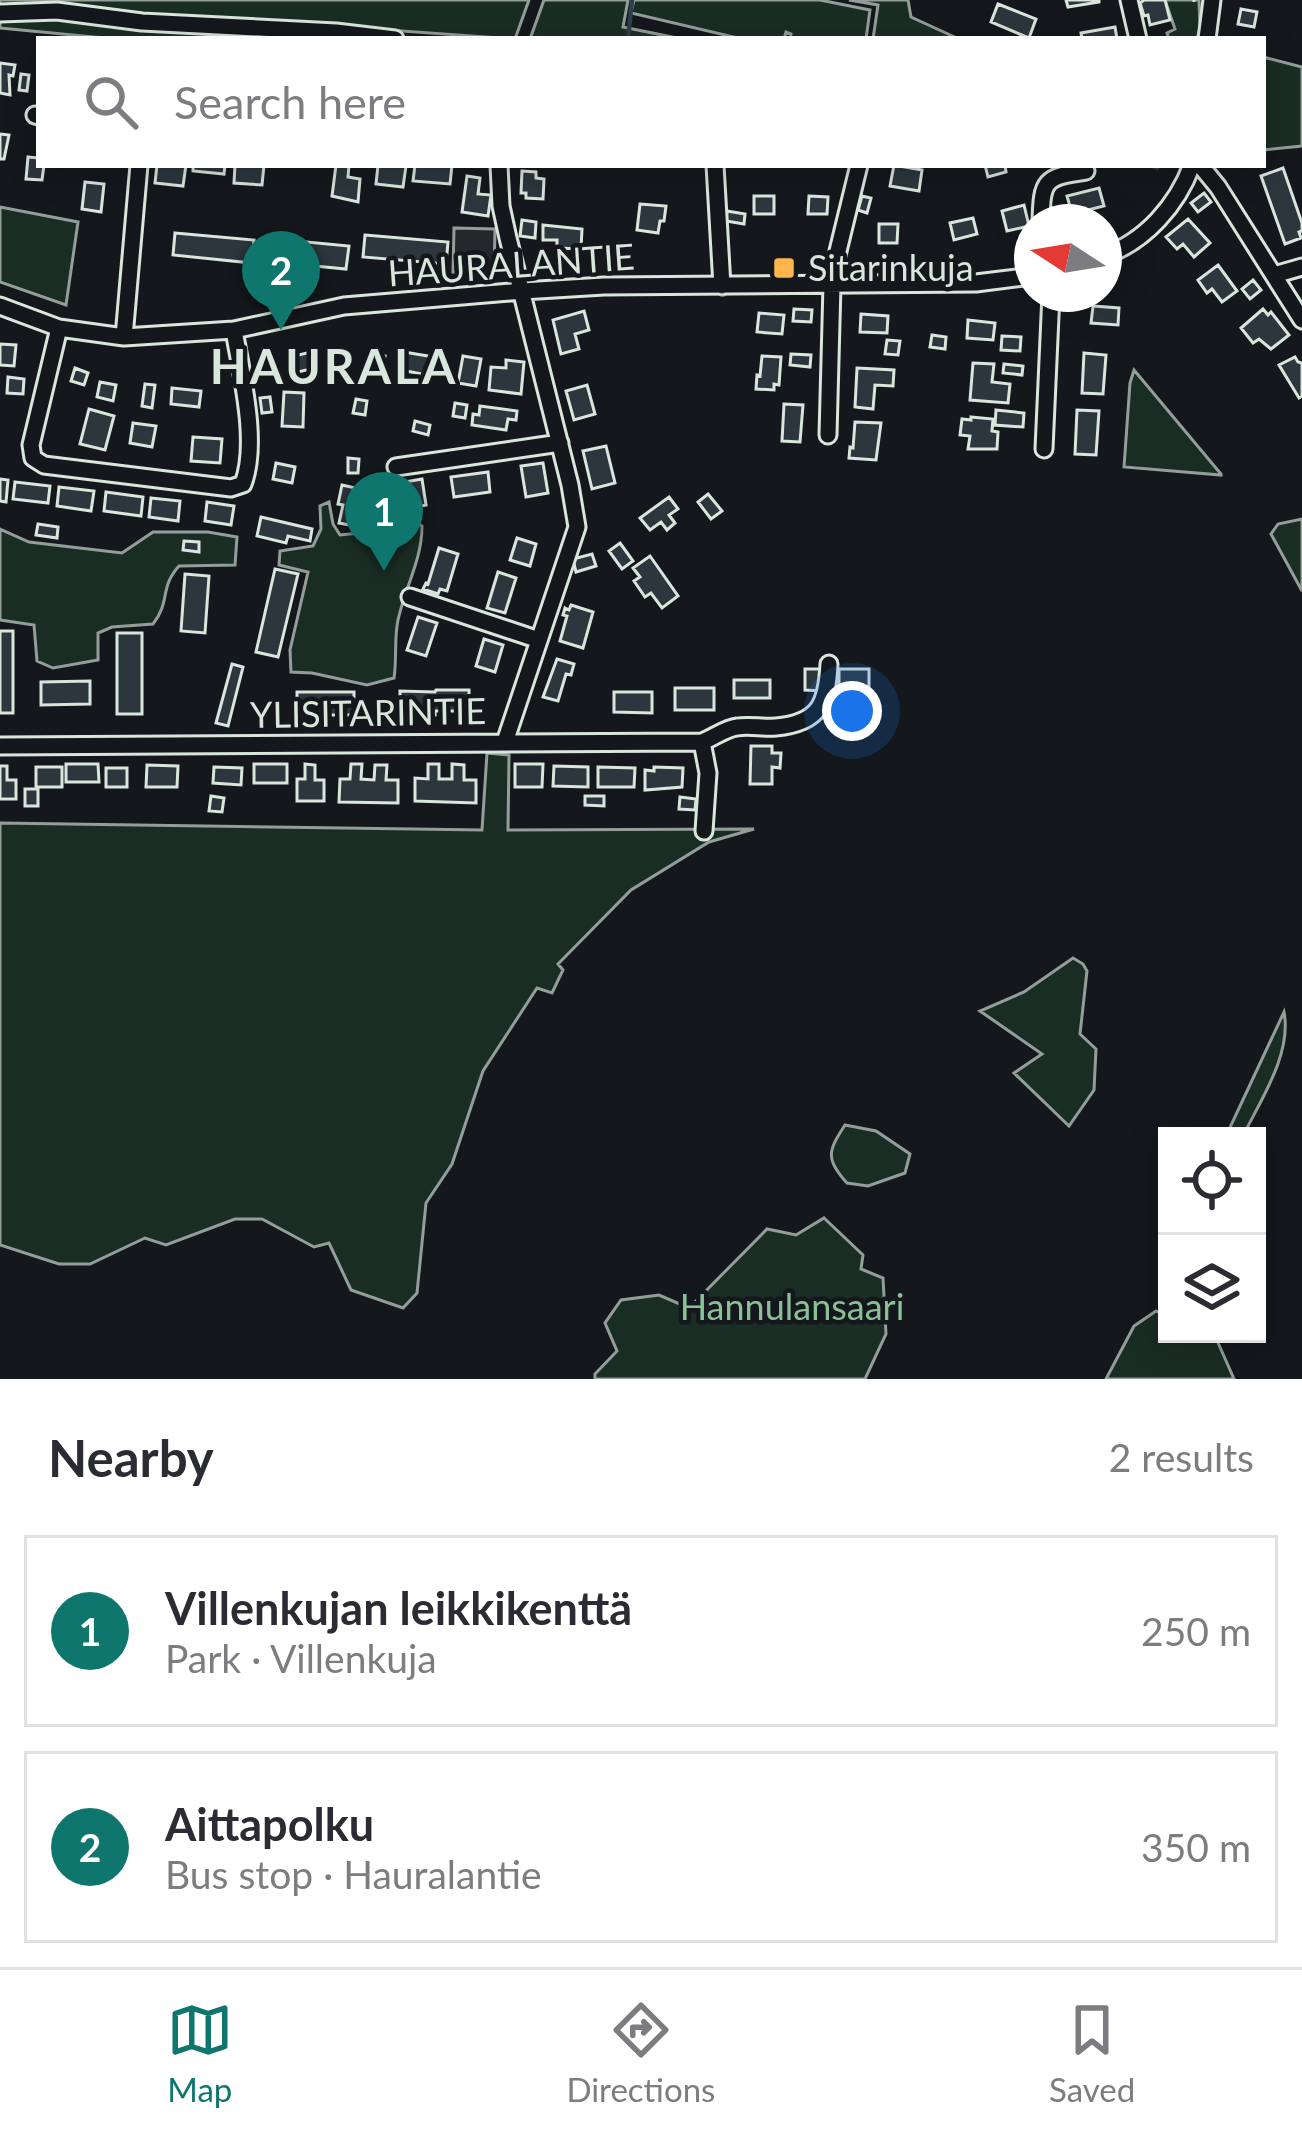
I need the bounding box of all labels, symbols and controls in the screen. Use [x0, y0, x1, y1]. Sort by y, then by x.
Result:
search box [36, 36, 1266, 168]
icon: search [78, 69, 144, 135]
text: Search here [174, 75, 406, 129]
north arrow [1014, 204, 1122, 312]
pin: 2 [242, 231, 320, 330]
street label: HAURALANTIE [386, 233, 636, 295]
place label: Sitarinkuja [808, 245, 974, 289]
marker: Sitarinkuja [771, 255, 797, 281]
district label: HAURALA [210, 337, 458, 394]
pin: 1 [345, 472, 423, 571]
your location [822, 681, 882, 741]
street label: YLISITARINTIE [250, 688, 486, 736]
map controls [1158, 1127, 1266, 1343]
button: locate [1158, 1127, 1266, 1235]
button: layers [1158, 1235, 1266, 1343]
park label: Hannulansaari [680, 1284, 904, 1328]
text: Nearby [48, 1427, 214, 1488]
text: 2 results [1109, 1434, 1254, 1480]
text: Villenkujan leikkikenttä [165, 1581, 632, 1635]
text: 1 [79, 1608, 101, 1654]
text: 250 m [1141, 1608, 1251, 1654]
text: Park · Villenkuja [165, 1635, 437, 1681]
text: Aittapolku [165, 1797, 374, 1851]
text: 2 [79, 1824, 101, 1870]
text: 350 m [1141, 1824, 1251, 1870]
text: Bus stop · Hauralantie [165, 1851, 542, 1897]
tab: Map [167, 1997, 233, 2109]
tab: Directions [566, 1997, 715, 2109]
tab: Saved [1049, 1997, 1135, 2109]

